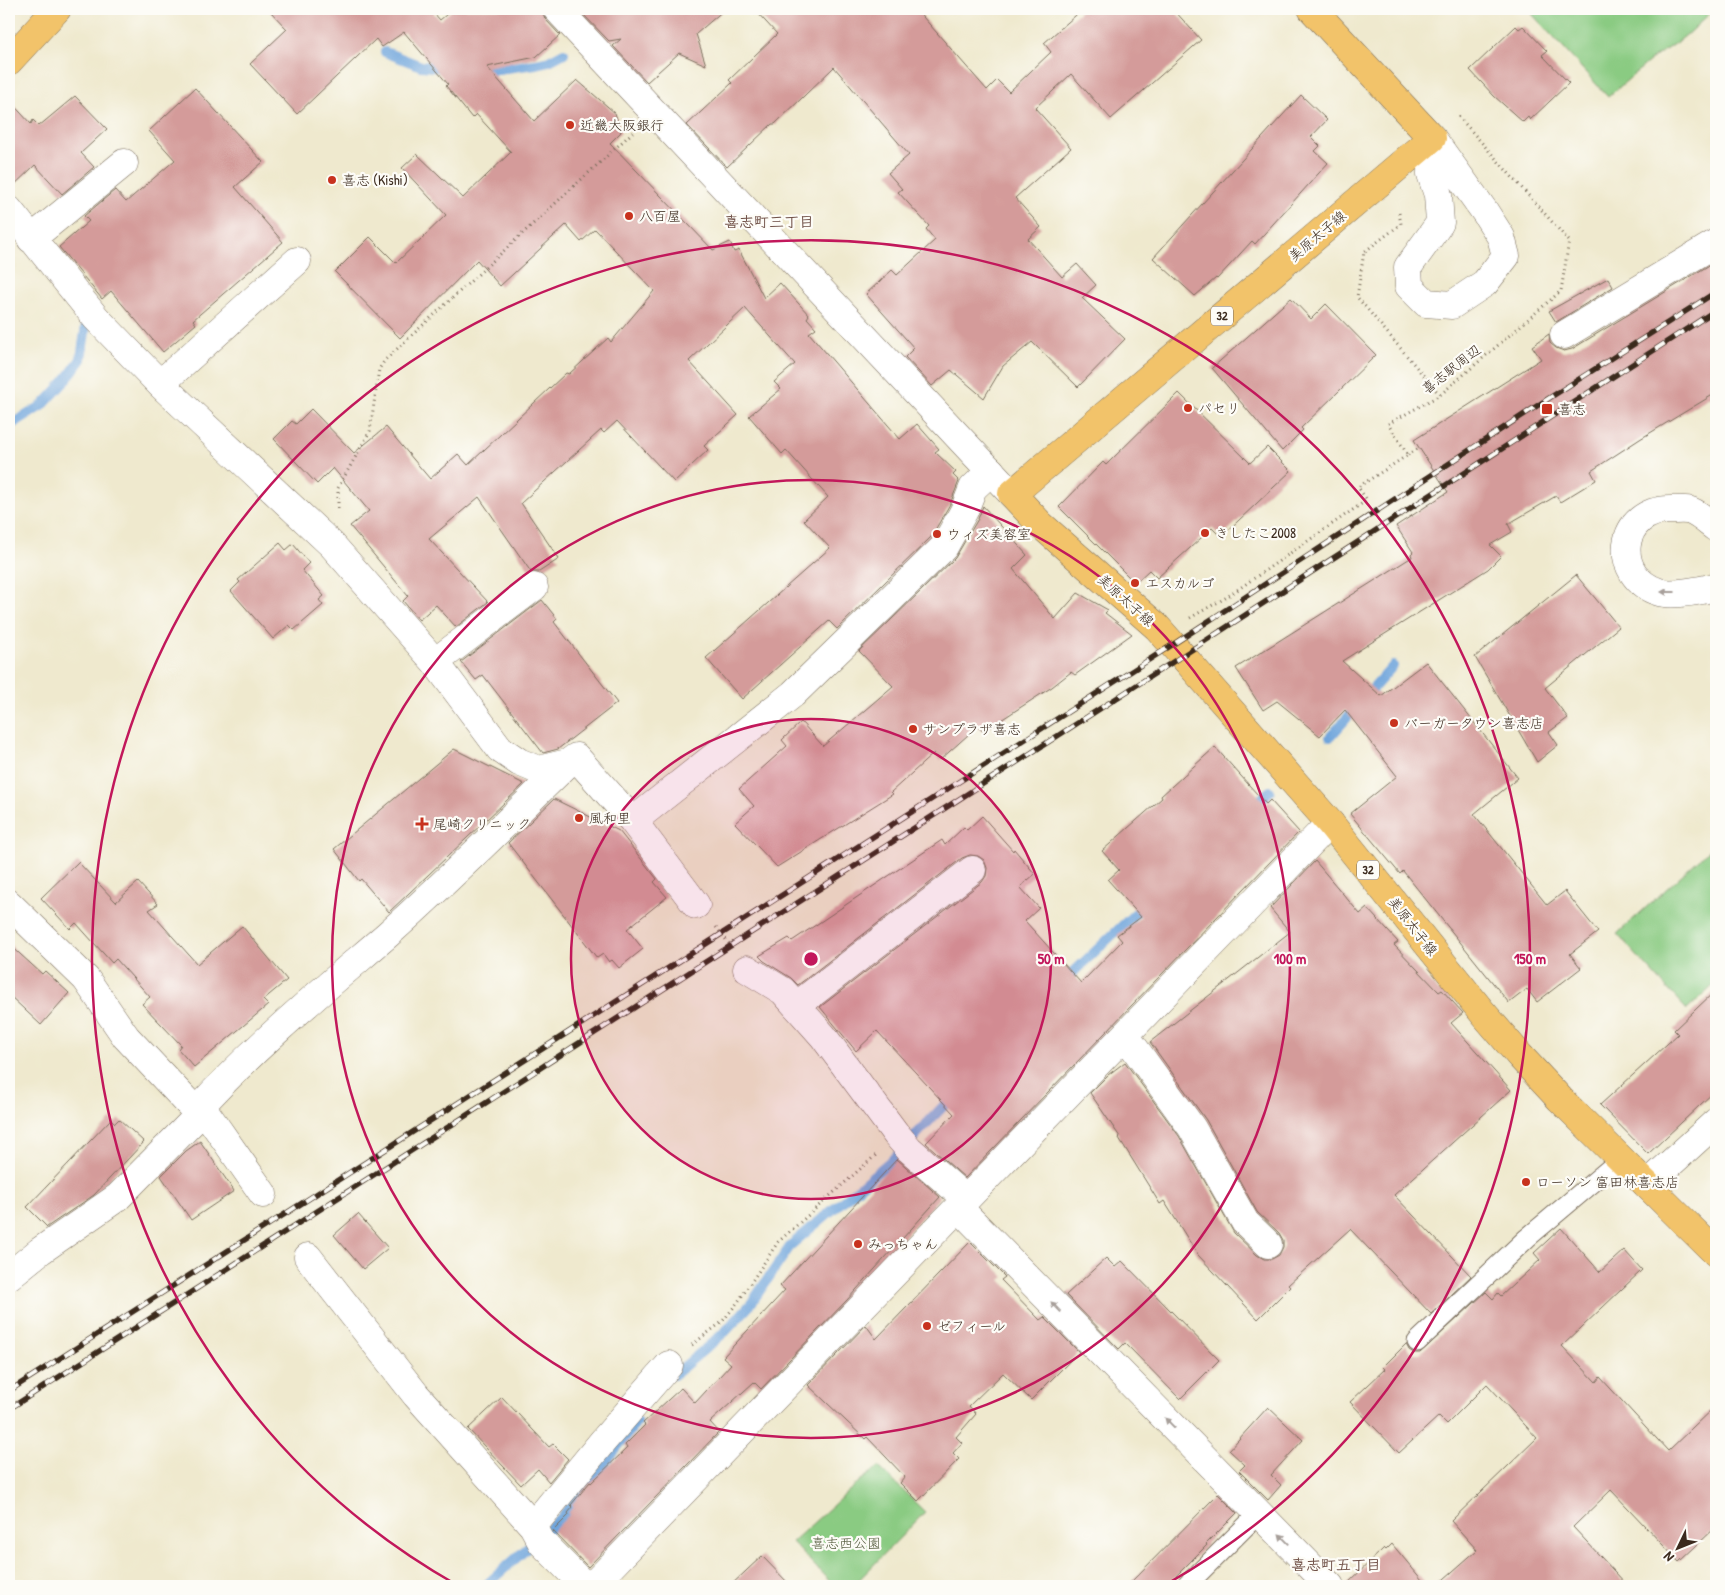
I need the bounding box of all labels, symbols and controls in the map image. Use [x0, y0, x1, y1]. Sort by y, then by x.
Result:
place label: 近畿大阪銀行 [580, 115, 664, 134]
marker: 近畿大阪銀行 [564, 119, 576, 131]
place label: 喜志 (Kishi) [342, 170, 408, 189]
marker: 喜志 (Kishi) [326, 174, 338, 186]
place label: 八百屋 [639, 206, 681, 225]
street label: 美原太子線 [1284, 206, 1350, 265]
marker: 八百屋 [623, 210, 635, 222]
district label: 喜志町三丁目 [724, 211, 814, 232]
road number: 32 [1211, 306, 1233, 326]
street label: 喜志駅周辺 [1417, 340, 1484, 398]
place label: パセリ [1198, 398, 1240, 417]
place label: 喜志 [1558, 399, 1586, 418]
marker: パセリ [1182, 402, 1194, 414]
marker: 喜志 [1540, 402, 1554, 416]
place label: きしたこ2008 [1215, 523, 1296, 542]
place label: ウィズ美容室 [947, 524, 1031, 543]
marker: きしたこ2008 [1199, 527, 1211, 539]
marker: ウィズ美容室 [931, 528, 943, 540]
street label: 美原太子線 [1094, 569, 1159, 630]
place label: エスカルゴ [1145, 573, 1214, 592]
marker: エスカルゴ [1129, 577, 1141, 589]
one-way arrow [1660, 588, 1676, 596]
place label: バーガータウン喜志店 [1404, 713, 1544, 732]
marker: バーガータウン喜志店 [1388, 717, 1400, 729]
place label: サンプラザ喜志 [923, 719, 1021, 738]
marker: サンプラザ喜志 [907, 723, 919, 735]
place label: 風和里 [589, 808, 631, 827]
marker: 風和里 [573, 812, 585, 824]
place label: 尾崎クリニック [433, 814, 531, 833]
marker: 尾崎クリニック [415, 817, 429, 831]
road number: 32 [1357, 860, 1379, 880]
street label: 美原太子線 [1384, 892, 1442, 959]
text: 50 m [1038, 948, 1064, 969]
text: 100 m [1274, 948, 1306, 969]
text: 150 m [1514, 948, 1546, 969]
centre of rings [802, 950, 820, 968]
place label: ローソン 富田林喜志店 [1536, 1172, 1679, 1191]
marker: ローソン 富田林喜志店 [1520, 1176, 1532, 1188]
place label: みっちゃん [868, 1234, 938, 1253]
marker: みっちゃん [852, 1238, 864, 1250]
one-way arrow [1050, 1301, 1062, 1313]
place label: ゼフィール [937, 1316, 1006, 1335]
marker: ゼフィール [921, 1320, 933, 1332]
one-way arrow [1164, 1417, 1176, 1429]
north arrow [1652, 1522, 1702, 1572]
park label: 喜志西公園 [811, 1533, 881, 1552]
one-way arrow [1278, 1533, 1290, 1545]
text: N [1658, 1548, 1678, 1566]
district label: 喜志町五丁目 [1291, 1554, 1381, 1575]

